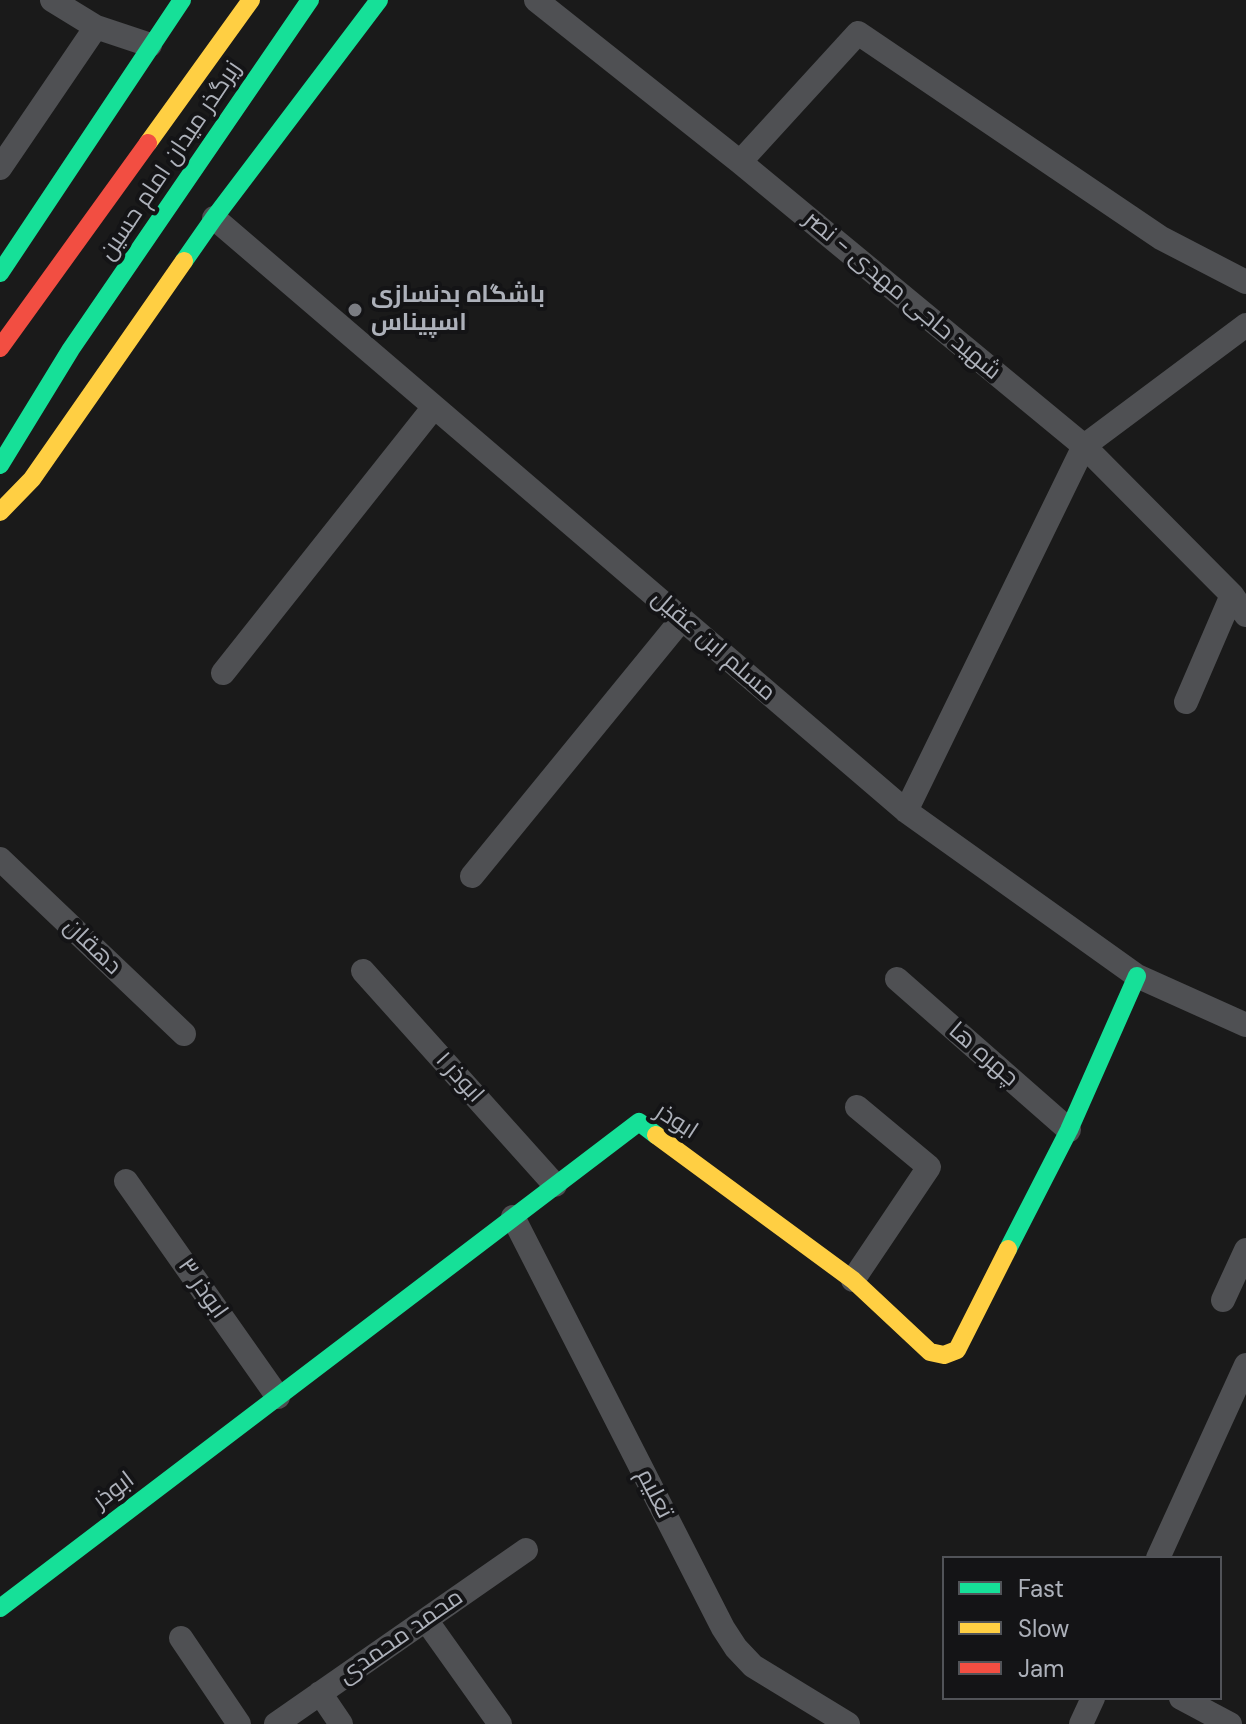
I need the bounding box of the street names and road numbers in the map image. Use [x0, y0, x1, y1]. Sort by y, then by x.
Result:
street label: زیرگذر میدان امام حسین [94, 56, 248, 266]
street label: شهید حاجی مهدی - نصر [798, 205, 1006, 387]
street label: مسلم ابن عقیل [645, 584, 781, 708]
street label: دهقان [57, 913, 127, 981]
street label: چهره ها [942, 1017, 1024, 1093]
street label: ابوذر ۱ [429, 1047, 489, 1109]
street label: ابوذر [649, 1098, 703, 1146]
street label: ابوذر ۳ [171, 1253, 233, 1325]
street label: تعلیم [629, 1464, 679, 1524]
street label: ابوذر [88, 1466, 140, 1516]
street label: محمد محمدی [333, 1583, 469, 1691]

